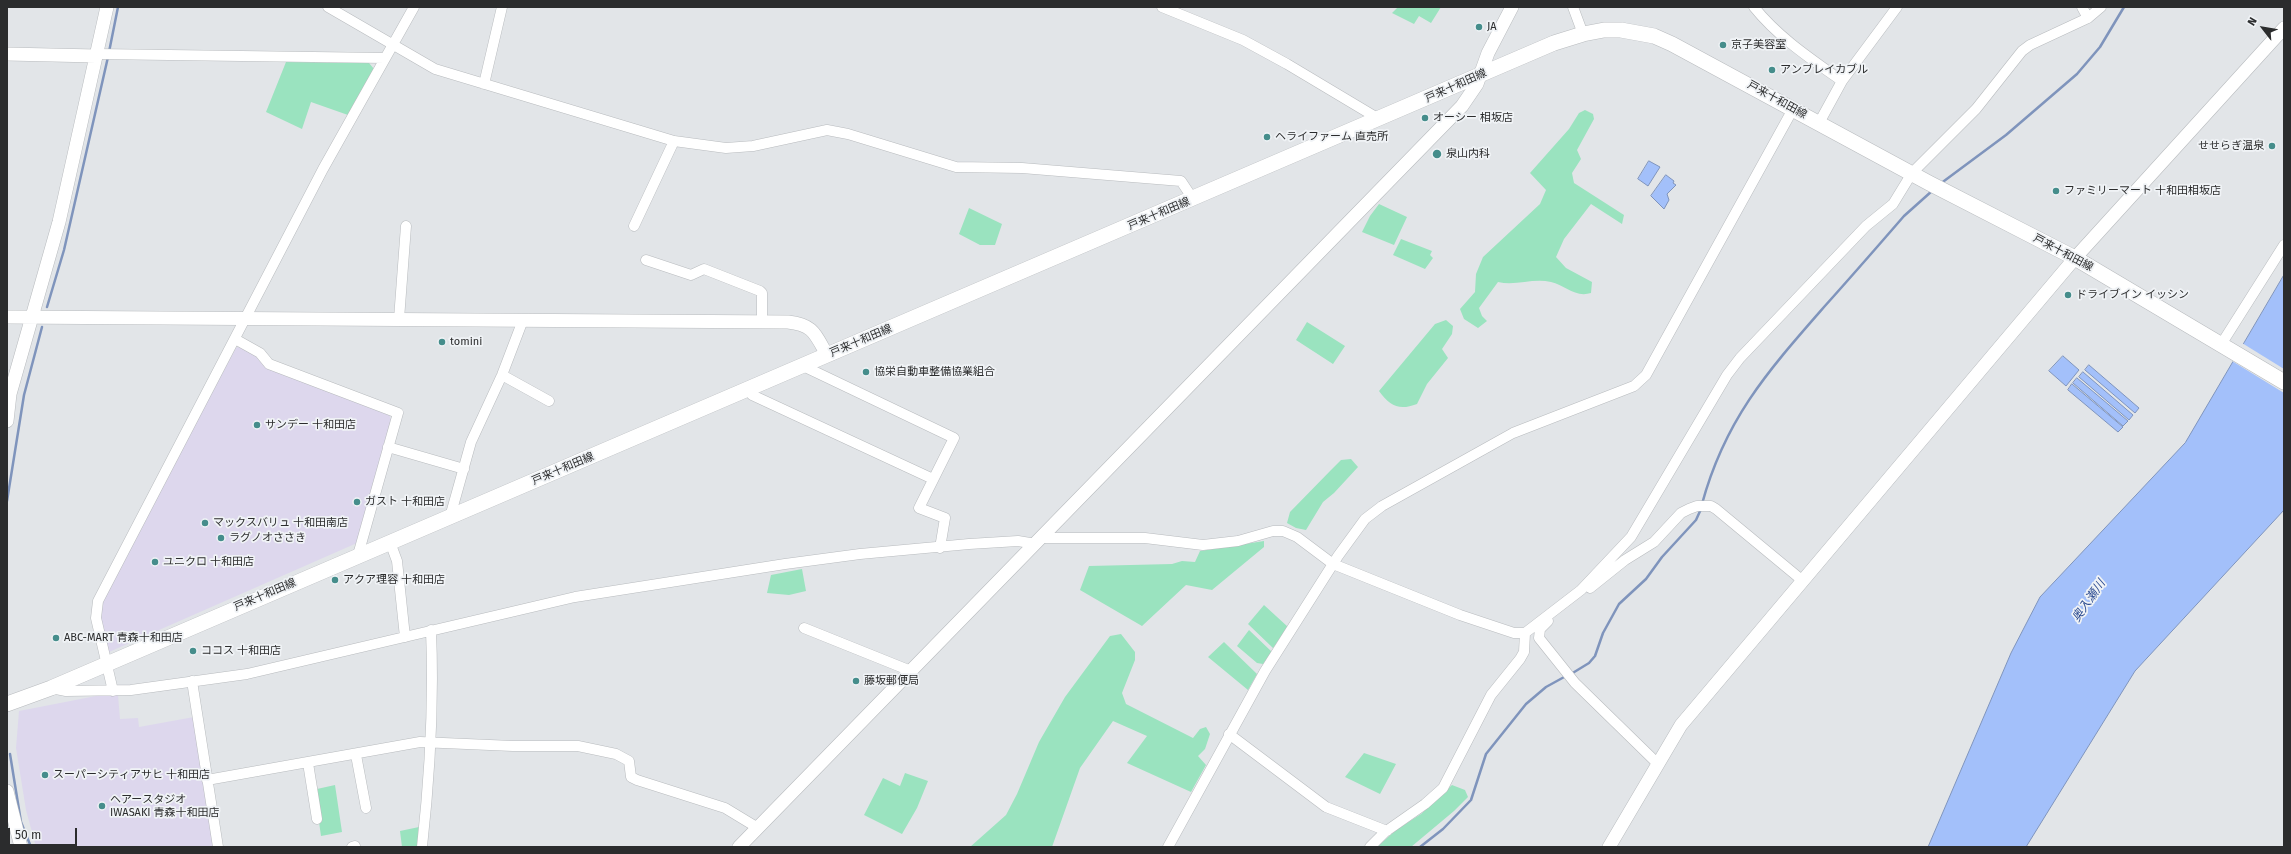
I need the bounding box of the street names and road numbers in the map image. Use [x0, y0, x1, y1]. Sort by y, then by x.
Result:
street label: 戸来十和田線 [1423, 67, 1489, 105]
street label: 戸来十和田線 [1745, 78, 1809, 122]
street label: 戸来十和田線 [1126, 195, 1192, 233]
street label: 戸来十和田線 [2031, 232, 2095, 274]
street label: 戸来十和田線 [828, 322, 894, 360]
street label: 戸来十和田線 [530, 450, 596, 488]
street label: 戸来十和田線 [232, 576, 298, 614]

